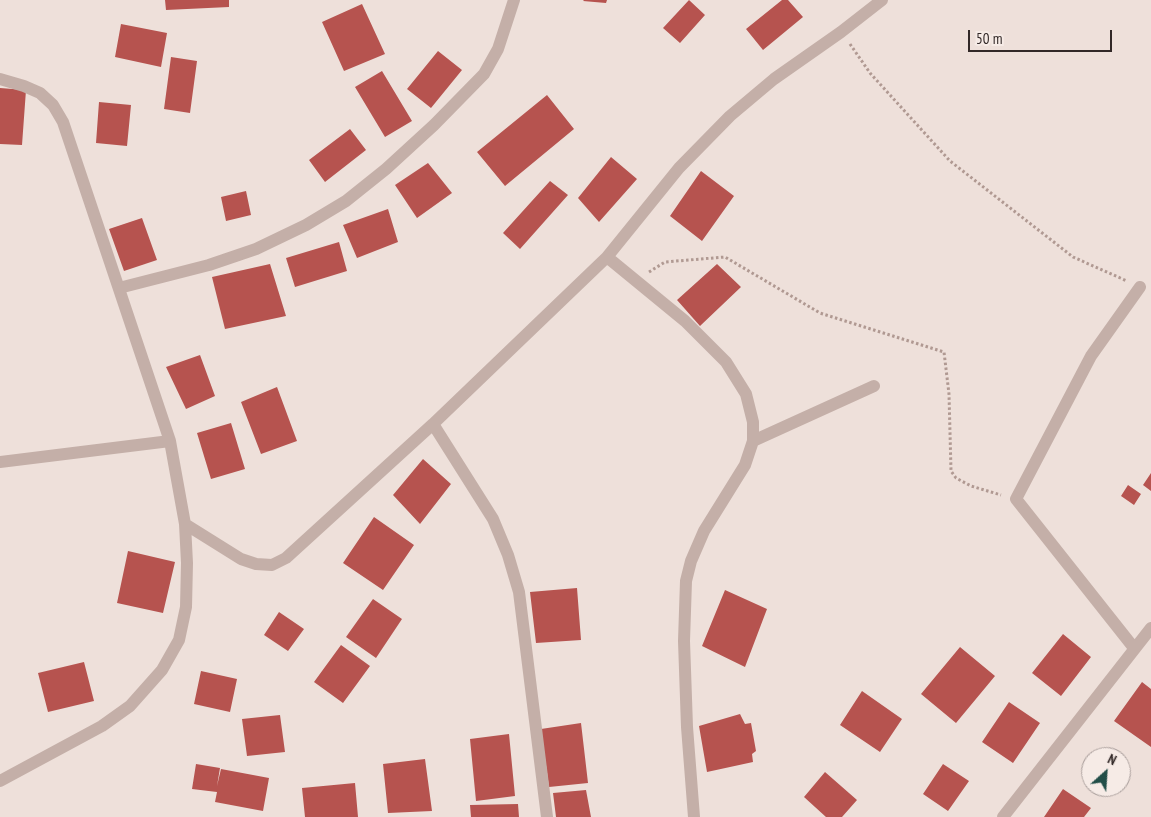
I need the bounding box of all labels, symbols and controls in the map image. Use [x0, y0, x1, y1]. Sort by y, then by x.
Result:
scale bar [971, 20, 1115, 52]
text: 50 m [976, 29, 1002, 48]
north arrow [1081, 747, 1131, 797]
text: N [1105, 750, 1119, 769]

